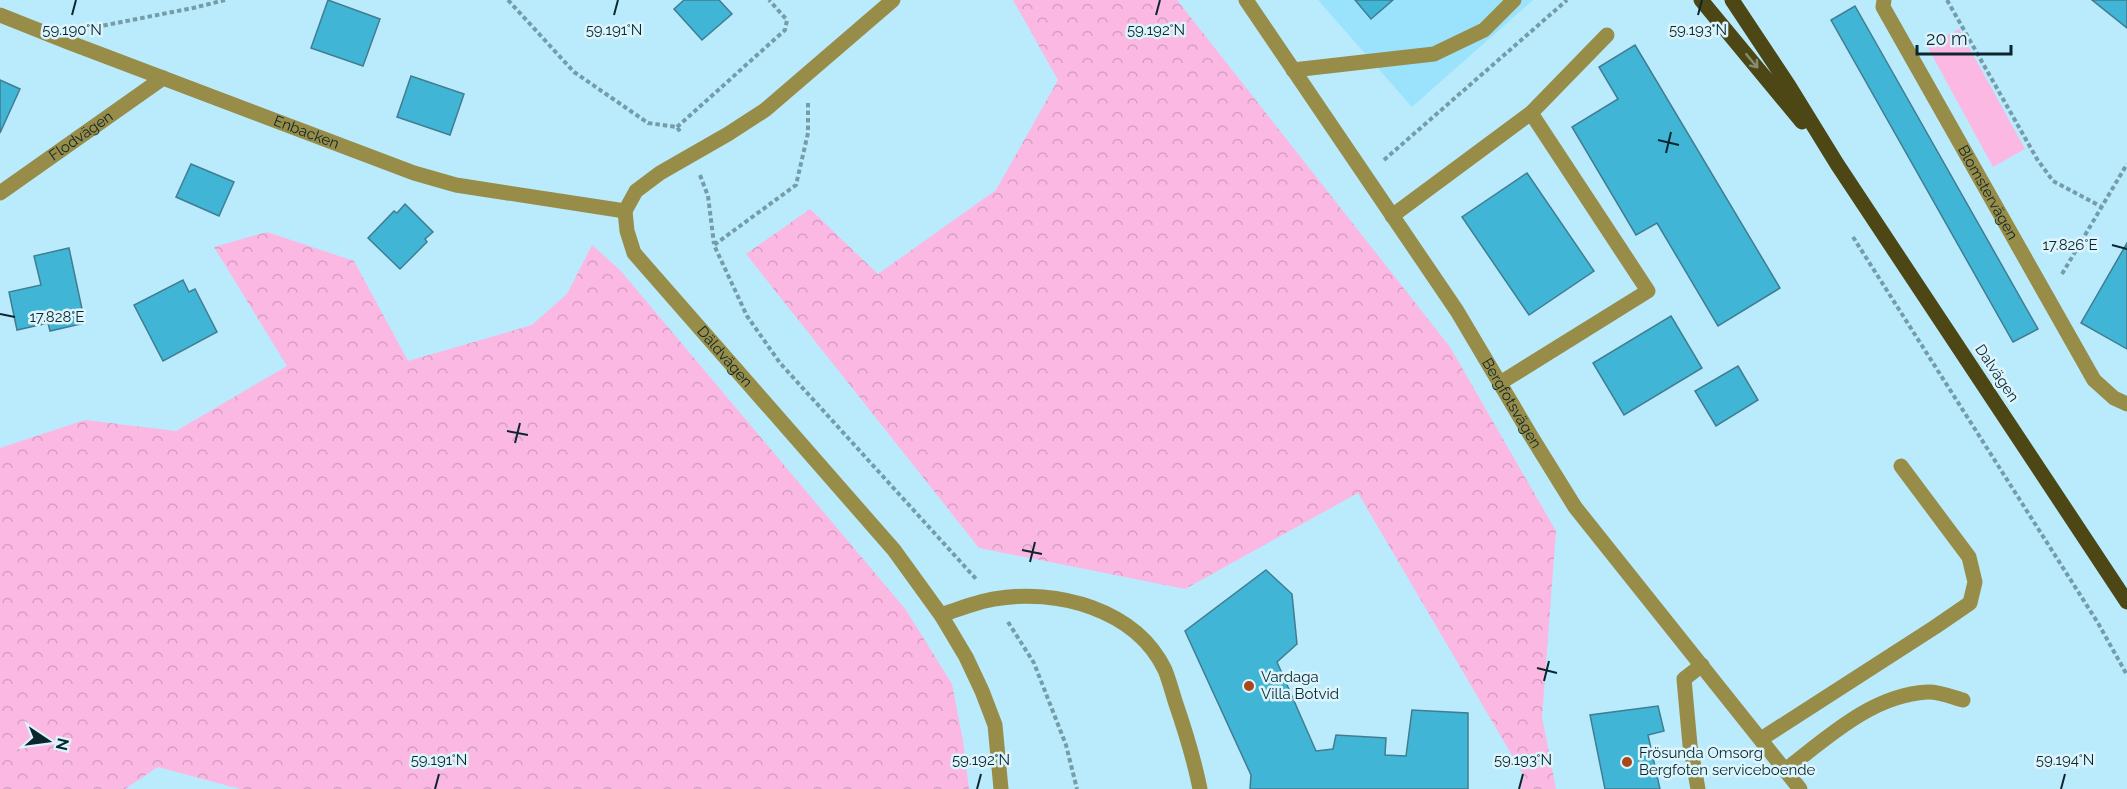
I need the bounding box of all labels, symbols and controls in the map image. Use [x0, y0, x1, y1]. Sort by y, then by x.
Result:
scale bar [1917, 18, 2012, 56]
text: 59.190°N [42, 21, 102, 39]
text: 59.191°N [586, 21, 642, 39]
text: 59.192°N [1127, 21, 1185, 39]
text: 59.193°N [1669, 21, 1727, 39]
text: 20 m [1926, 28, 1968, 49]
one-way arrow [1745, 53, 1759, 68]
street label: Flodvägen [45, 107, 116, 165]
street label: Enbacken [271, 112, 342, 153]
street label: Blomstervägen [1954, 142, 2022, 243]
text: 17.826°E [2042, 236, 2098, 254]
text: 17.828°E [30, 308, 84, 326]
street label: Däldvägen [693, 322, 756, 391]
street label: Dalvägen [1971, 341, 2023, 405]
street label: Bergfotsvägen [1478, 355, 1545, 452]
place label: Vardaga Villa Botvid [1261, 668, 1339, 703]
marker: Vardaga Villa Botvid [1242, 679, 1256, 693]
north arrow [18, 711, 78, 771]
text: N [51, 736, 73, 752]
place label: Frösunda Omsorg Bergfoten serviceboende [1639, 744, 1816, 779]
text: 59.191°N [411, 751, 467, 769]
text: 59.192°N [952, 751, 1010, 769]
text: 59.193°N [1494, 751, 1552, 769]
text: 59.194°N [2036, 751, 2094, 769]
marker: Frösunda Omsorg Bergfoten serviceboende [1620, 755, 1634, 769]

